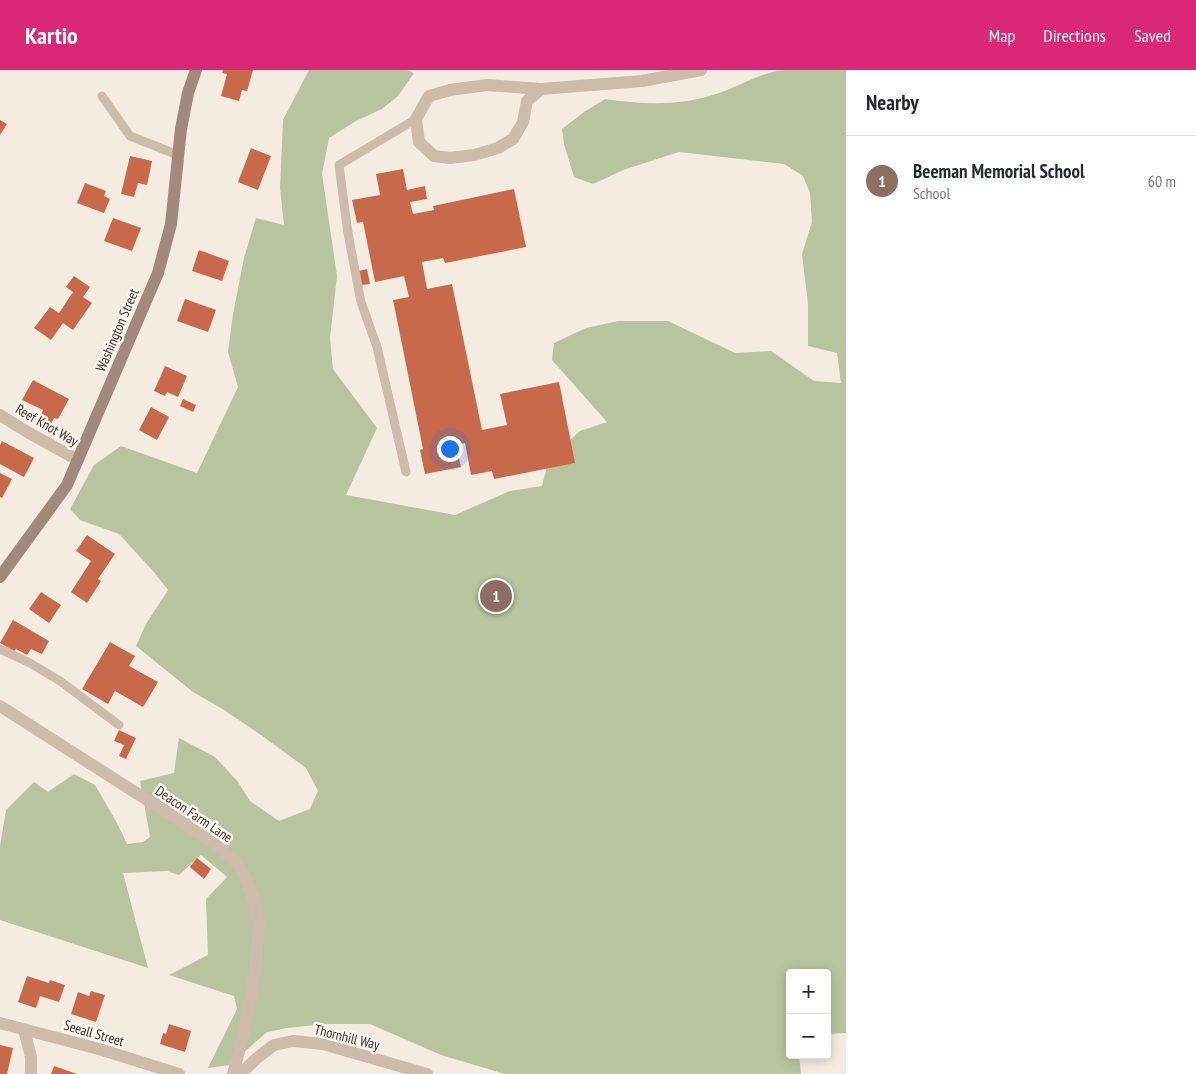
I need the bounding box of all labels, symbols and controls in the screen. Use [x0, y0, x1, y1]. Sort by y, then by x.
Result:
text: Kartio [25, 20, 78, 51]
text: Map [989, 24, 1015, 47]
text: Directions [1043, 24, 1106, 47]
text: Saved [1134, 24, 1171, 47]
text: Nearby [866, 89, 919, 116]
text: Beeman Memorial School [913, 159, 1085, 183]
text: 1 [878, 171, 886, 191]
text: 60 m [1148, 171, 1176, 191]
text: School [913, 183, 950, 203]
street label: Washington Street [91, 286, 143, 374]
street label: Reef Knot Way [12, 400, 82, 451]
your location [437, 436, 463, 462]
pin: 1 [480, 577, 512, 615]
street label: Deacon Farm Lane [152, 782, 236, 846]
map controls [786, 969, 831, 1059]
button: + [786, 969, 831, 1014]
button: − [786, 1014, 831, 1059]
street label: Seeall Street [62, 1016, 126, 1050]
street label: Thornhill Way [312, 1020, 382, 1054]

